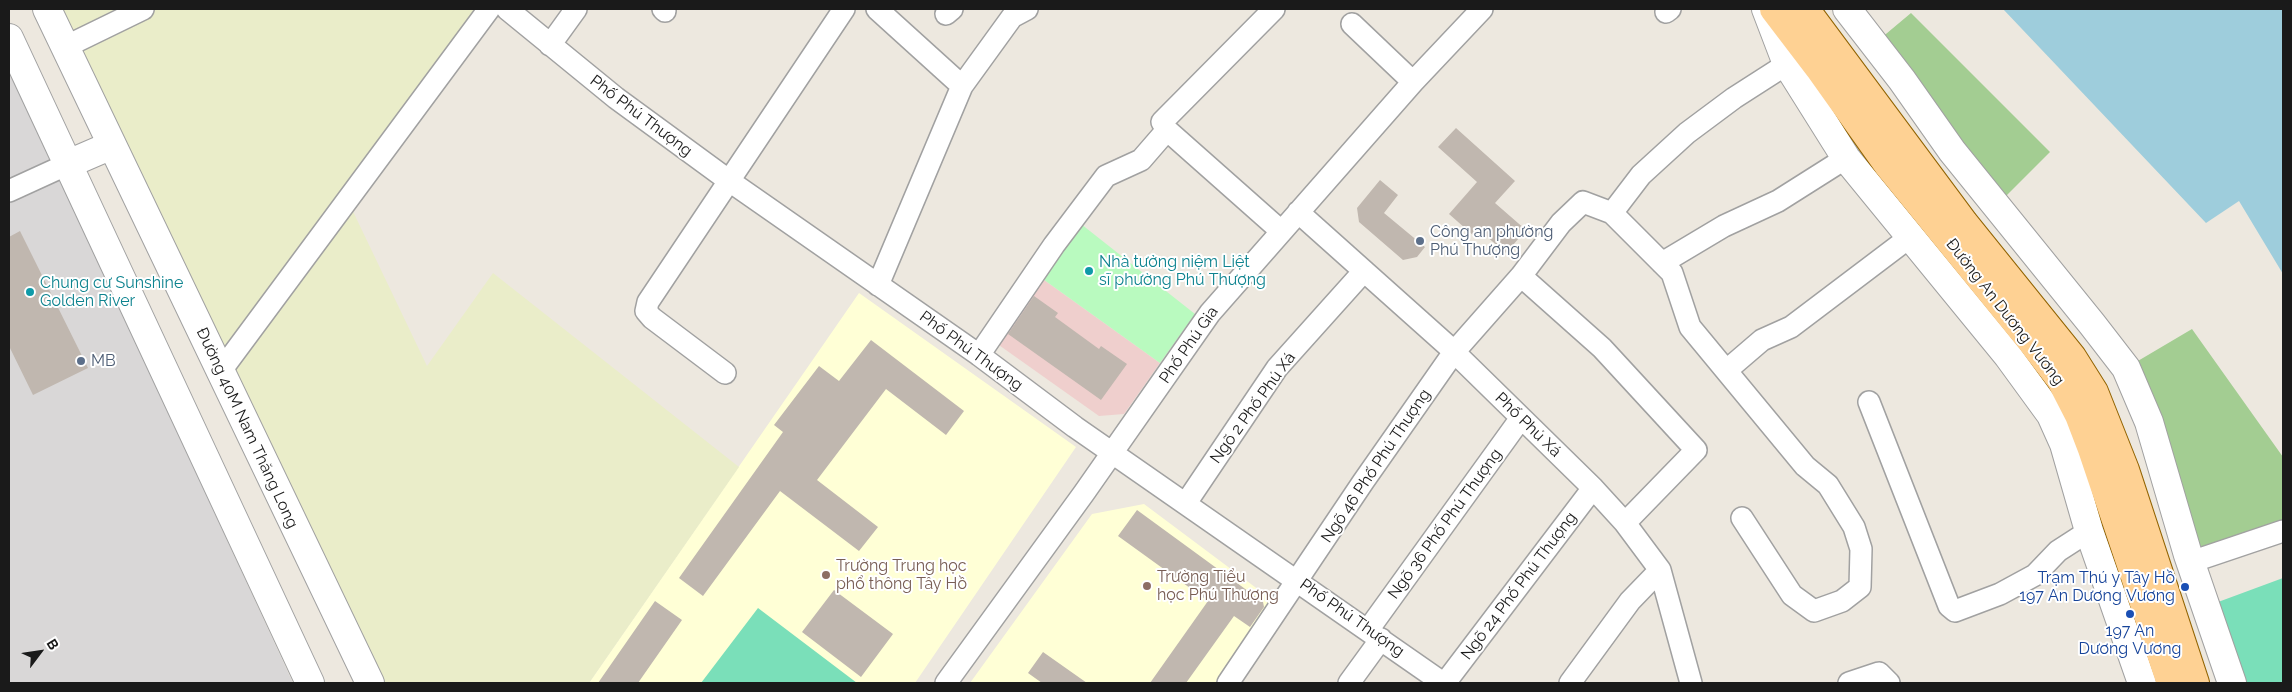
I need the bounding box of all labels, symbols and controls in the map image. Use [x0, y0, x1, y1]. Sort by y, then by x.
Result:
street label: Phố Phú Thượng [586, 71, 696, 161]
place label: Công an phường Phú Thượng [1430, 222, 1553, 260]
marker: Công an phường Phú Thượng [1414, 235, 1426, 247]
street label: Đường An Dương Vương [1942, 235, 2068, 389]
place label: Nhà tưởng niệm Liệt sĩ phường Phú Thượng [1099, 252, 1266, 290]
marker: Nhà tưởng niệm Liệt sĩ phường Phú Thượng [1083, 265, 1095, 277]
place label: Chung cư Sunshine Golden River [40, 273, 183, 311]
marker: Chung cư Sunshine Golden River [24, 286, 36, 298]
street label: Phố Phú Gia [1155, 303, 1223, 387]
street label: Phố Phú Thượng [916, 307, 1026, 395]
street label: Đường 40M Nam Thăng Long [192, 325, 302, 531]
street label: Ngõ 2 Phố Phú Xá [1206, 349, 1300, 467]
place label: MB [91, 351, 116, 371]
marker: MB [75, 355, 87, 367]
street label: Ngõ 46 Phố Phú Thượng [1317, 385, 1435, 547]
street label: Phố Phú Xá [1491, 389, 1565, 461]
street label: Ngõ 36 Phố Phú Thượng [1384, 445, 1506, 603]
street label: Ngõ 24 Phố Phú Thượng [1457, 508, 1581, 664]
place label: Trường Trung học phổ thông Tây Hồ [836, 556, 967, 594]
place label: Trường Tiểu học Phú Thượng [1157, 567, 1279, 605]
place label: Trạm Thú y Tây Hồ 197 An Dương Vương [2019, 568, 2175, 606]
marker: Trường Trung học phổ thông Tây Hồ [820, 569, 832, 581]
street label: Phố Phú Thượng [1296, 575, 1408, 661]
marker: Trường Tiểu học Phú Thượng [1141, 580, 1153, 592]
marker: Trạm Thú y Tây Hồ 197 An Dương Vương [2179, 581, 2191, 593]
marker: 197 An Dương Vương [2124, 608, 2136, 620]
place label: 197 An Dương Vương [2079, 621, 2181, 659]
north arrow [15, 627, 65, 677]
text: B [44, 636, 62, 652]

